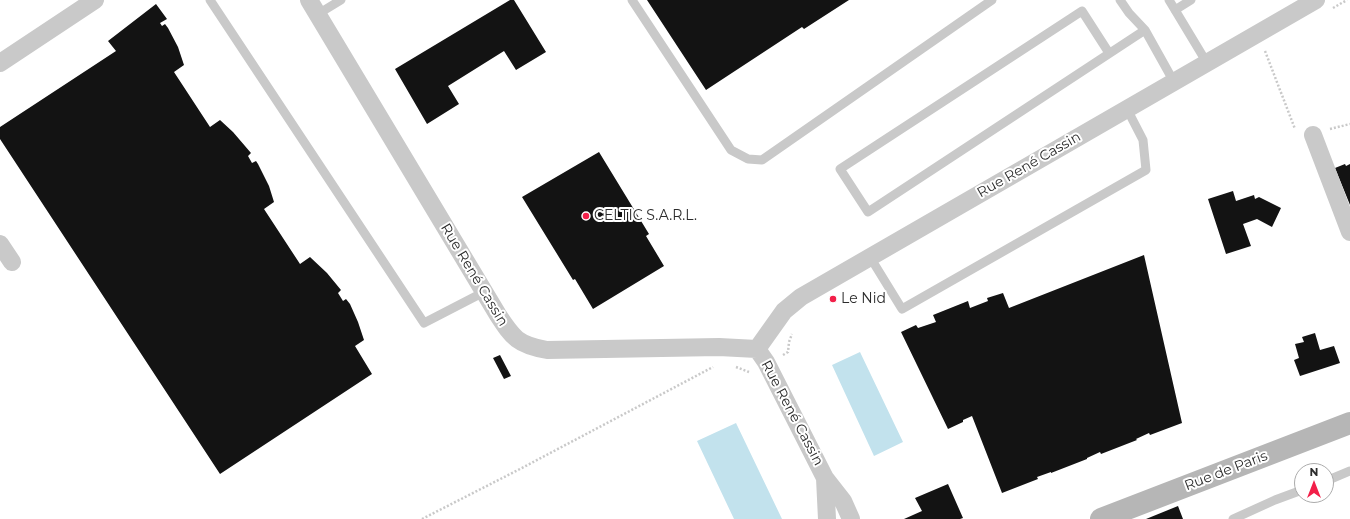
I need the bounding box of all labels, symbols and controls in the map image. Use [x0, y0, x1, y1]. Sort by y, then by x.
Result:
street label: Rue René Cassin [974, 129, 1084, 201]
place label: CELTIC S.A.R.L. [594, 208, 697, 224]
marker: CELTIC S.A.R.L. [581, 211, 591, 221]
street label: Rue René Cassin [437, 221, 511, 329]
place label: Le Nid [841, 291, 886, 307]
marker: Le Nid [828, 294, 838, 304]
street label: Rue René Cassin [757, 357, 827, 469]
street label: Rue de Paris [1182, 447, 1270, 495]
north arrow [1294, 463, 1334, 503]
text: N [1310, 465, 1318, 479]

